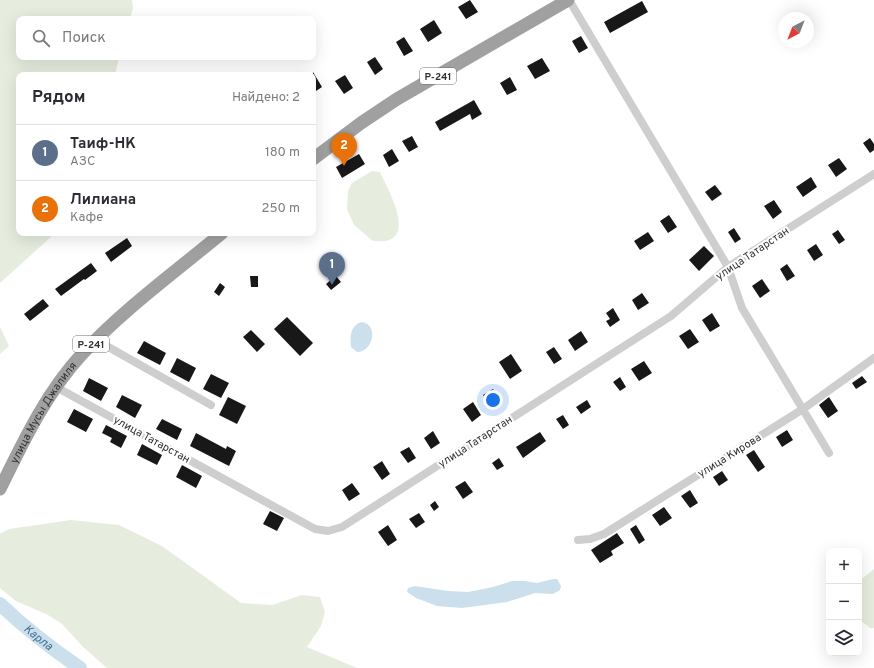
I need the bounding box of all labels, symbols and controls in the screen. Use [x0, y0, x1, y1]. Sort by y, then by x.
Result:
north arrow [778, 12, 814, 48]
search box [16, 16, 316, 60]
icon: search [30, 27, 52, 49]
text: Поиск [62, 29, 106, 48]
road number: Р-241 [420, 68, 456, 84]
text: Рядом [32, 87, 85, 109]
text: Найдено: 2 [232, 90, 300, 106]
pin: 2 [331, 133, 357, 166]
text: Таиф-НК [70, 135, 136, 154]
text: 1 [42, 145, 48, 161]
text: 180 m [265, 145, 300, 161]
text: АЗС [70, 154, 95, 170]
text: Лилиана [70, 191, 136, 210]
text: 2 [41, 201, 49, 217]
text: 250 m [262, 201, 300, 217]
text: Кафе [70, 210, 103, 226]
street label: улица Татарстан [713, 224, 792, 284]
pin: 1 [319, 252, 345, 285]
road number: Р-241 [73, 336, 109, 352]
street label: улица Мусы Джалиля [8, 359, 80, 466]
your location [483, 390, 503, 410]
street label: улица Татарстан [111, 413, 192, 467]
street label: улица Татарстан [436, 413, 515, 471]
street label: улица Кирова [695, 431, 764, 481]
map controls [826, 548, 862, 656]
button: + [826, 548, 862, 584]
button: − [826, 584, 862, 620]
button: layers [826, 620, 862, 656]
water label: Карла [20, 622, 56, 655]

